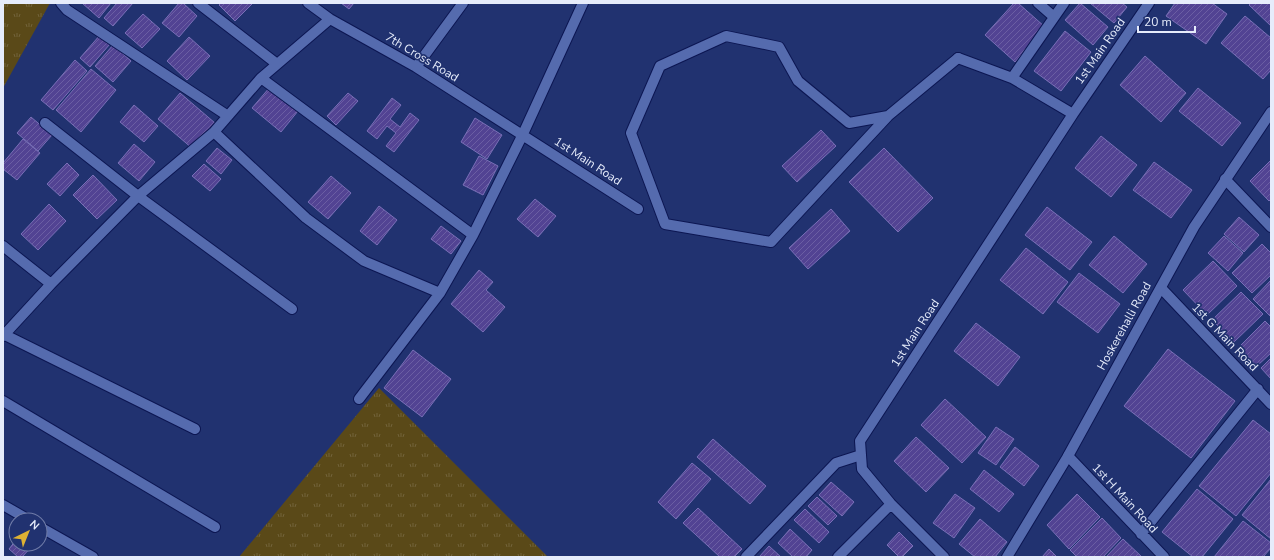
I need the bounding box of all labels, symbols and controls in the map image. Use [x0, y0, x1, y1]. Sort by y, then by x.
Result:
scale bar [1138, 8, 1195, 34]
text: 20 m [1144, 14, 1172, 30]
street label: 1st Main Road [1071, 15, 1129, 87]
street label: 7th Cross Road [382, 29, 462, 85]
street label: 1st Main Road [551, 133, 625, 189]
street label: Hoskerehalli Road [1093, 279, 1155, 373]
street label: 1st Main Road [887, 296, 943, 370]
street label: 1st G Main Road [1188, 299, 1262, 375]
street label: 1st H Main Road [1089, 460, 1161, 536]
north arrow [8, 512, 48, 552]
text: N [26, 517, 43, 533]

